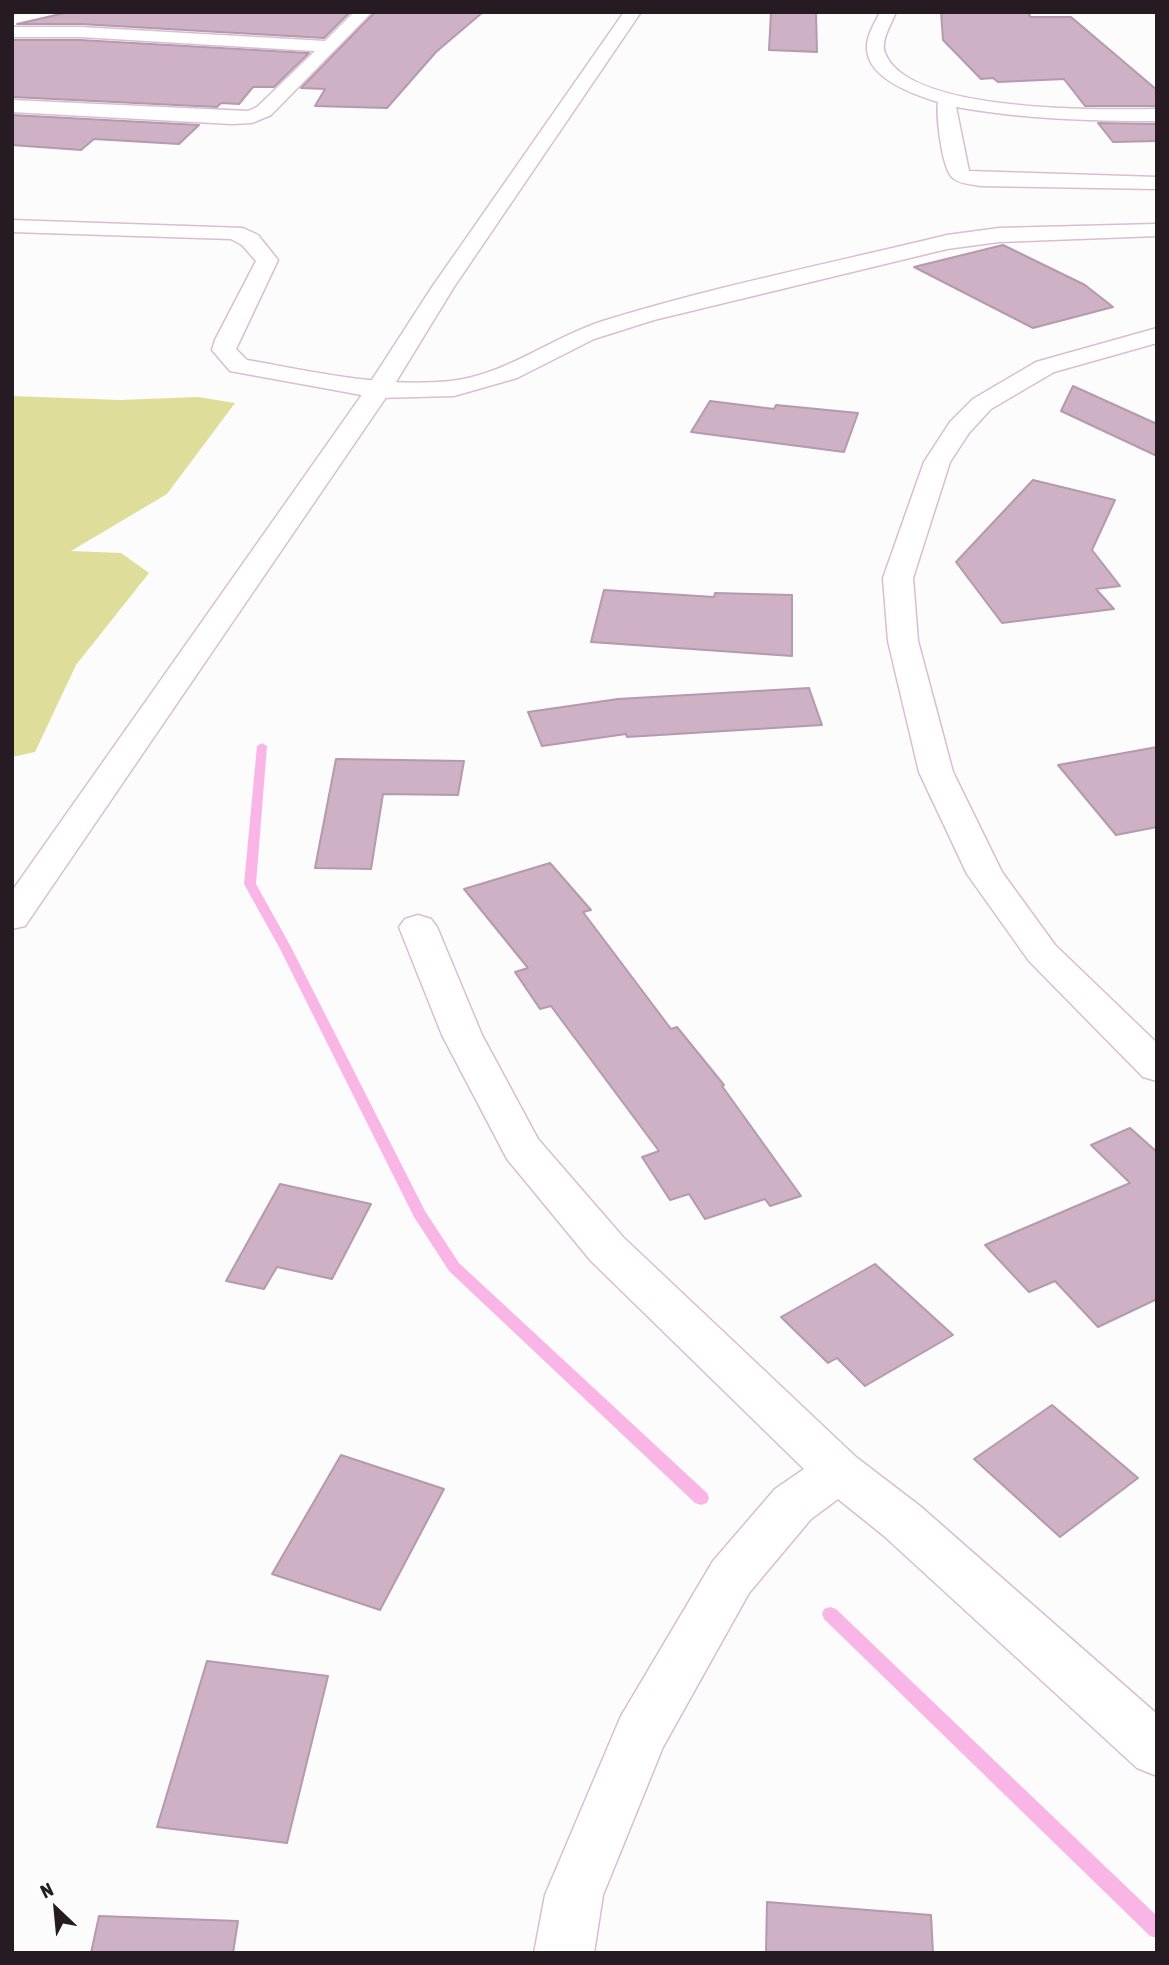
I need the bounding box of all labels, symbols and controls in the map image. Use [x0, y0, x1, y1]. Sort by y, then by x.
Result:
north arrow [21, 1874, 91, 1944]
text: N [37, 1878, 57, 1902]

